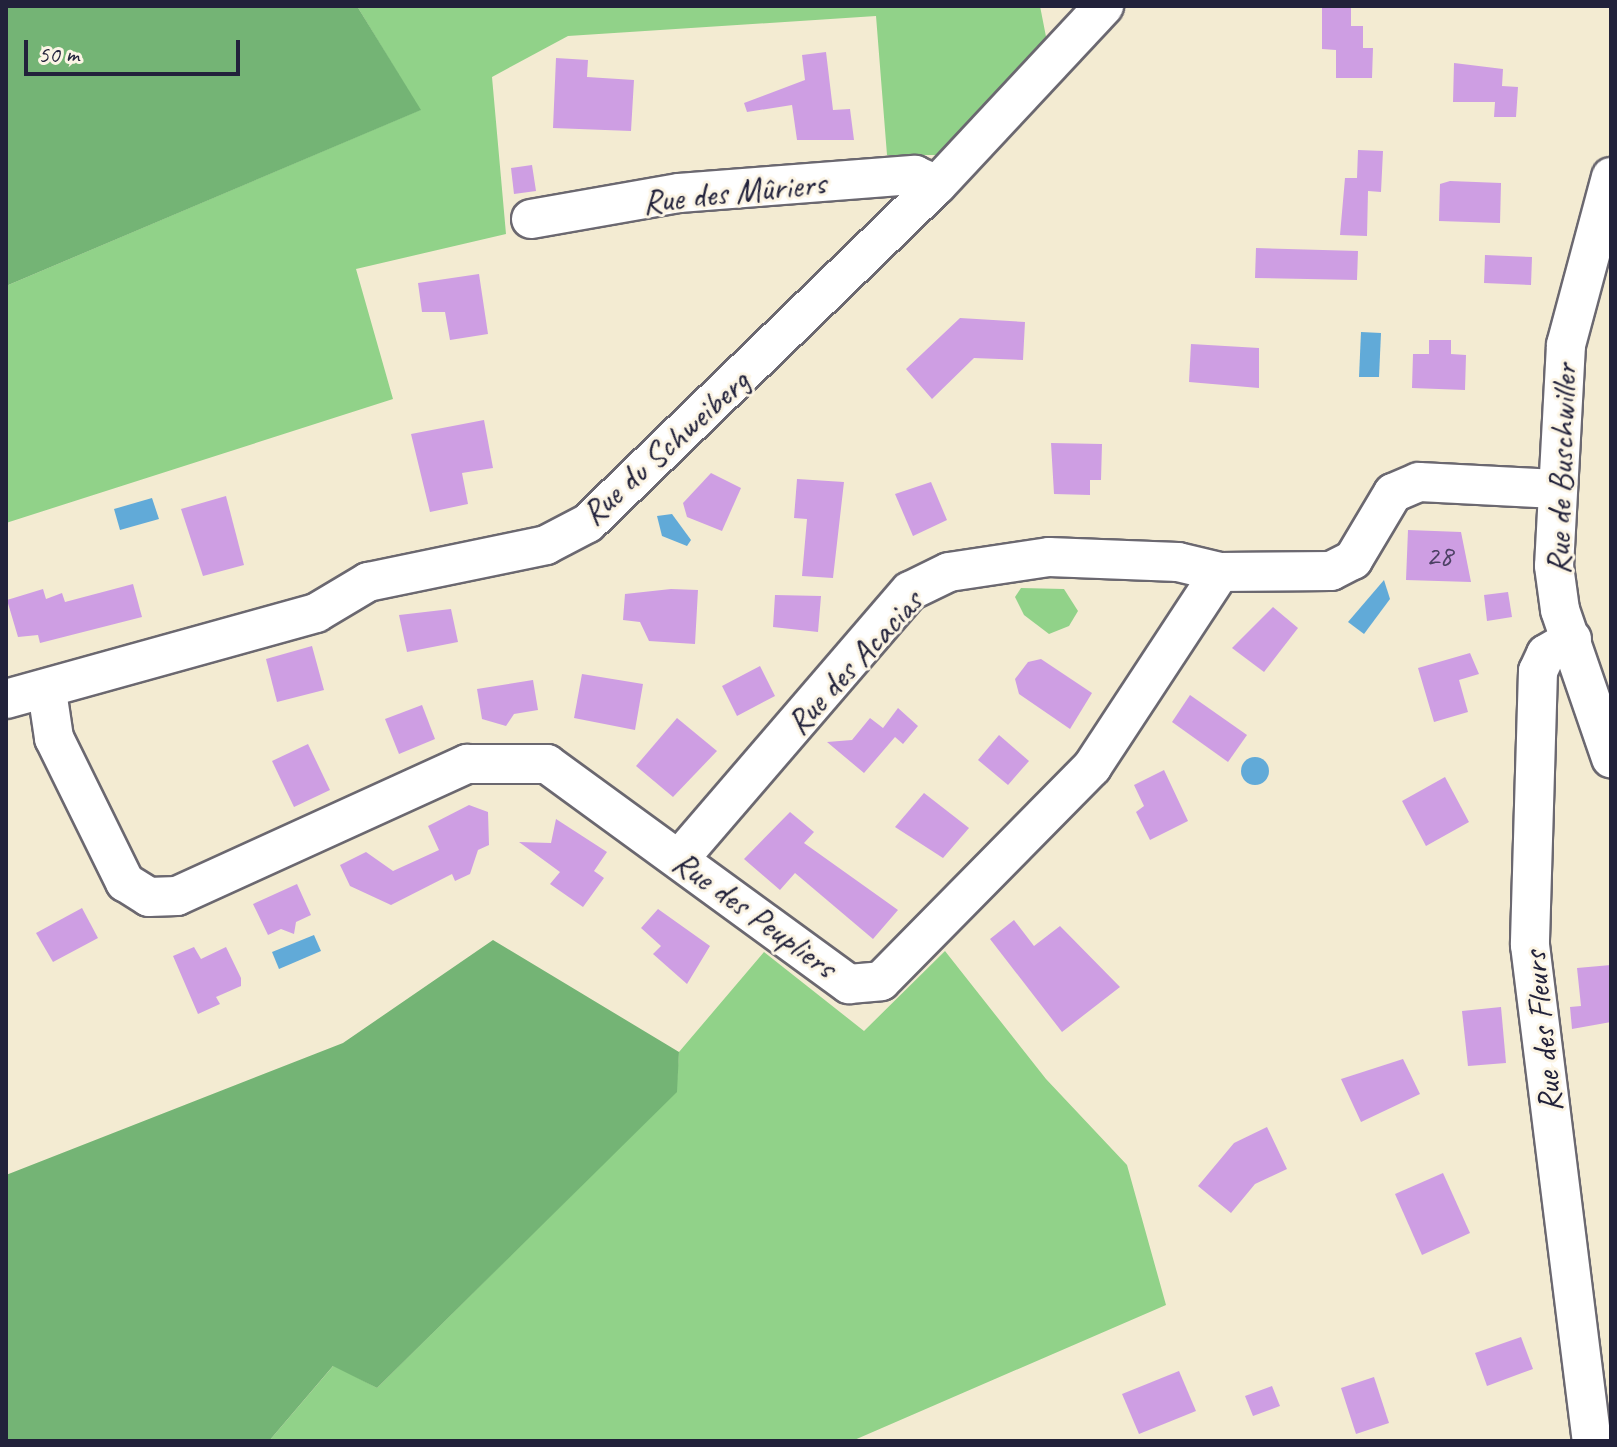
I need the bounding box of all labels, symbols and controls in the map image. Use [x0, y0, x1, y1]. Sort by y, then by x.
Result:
scale bar [28, 24, 244, 74]
text: 50 m [38, 39, 79, 69]
street label: Rue des Mûriers [640, 162, 828, 222]
street label: Rue du Schweiberg [573, 361, 757, 533]
street label: Rue de Buschwiller [1537, 364, 1585, 574]
house number: 28 [1426, 537, 1452, 573]
street label: Rue des Acacias [777, 582, 931, 742]
street label: Rue des Peupliers [665, 841, 845, 987]
street label: Rue des Fleurs [1513, 949, 1571, 1115]

